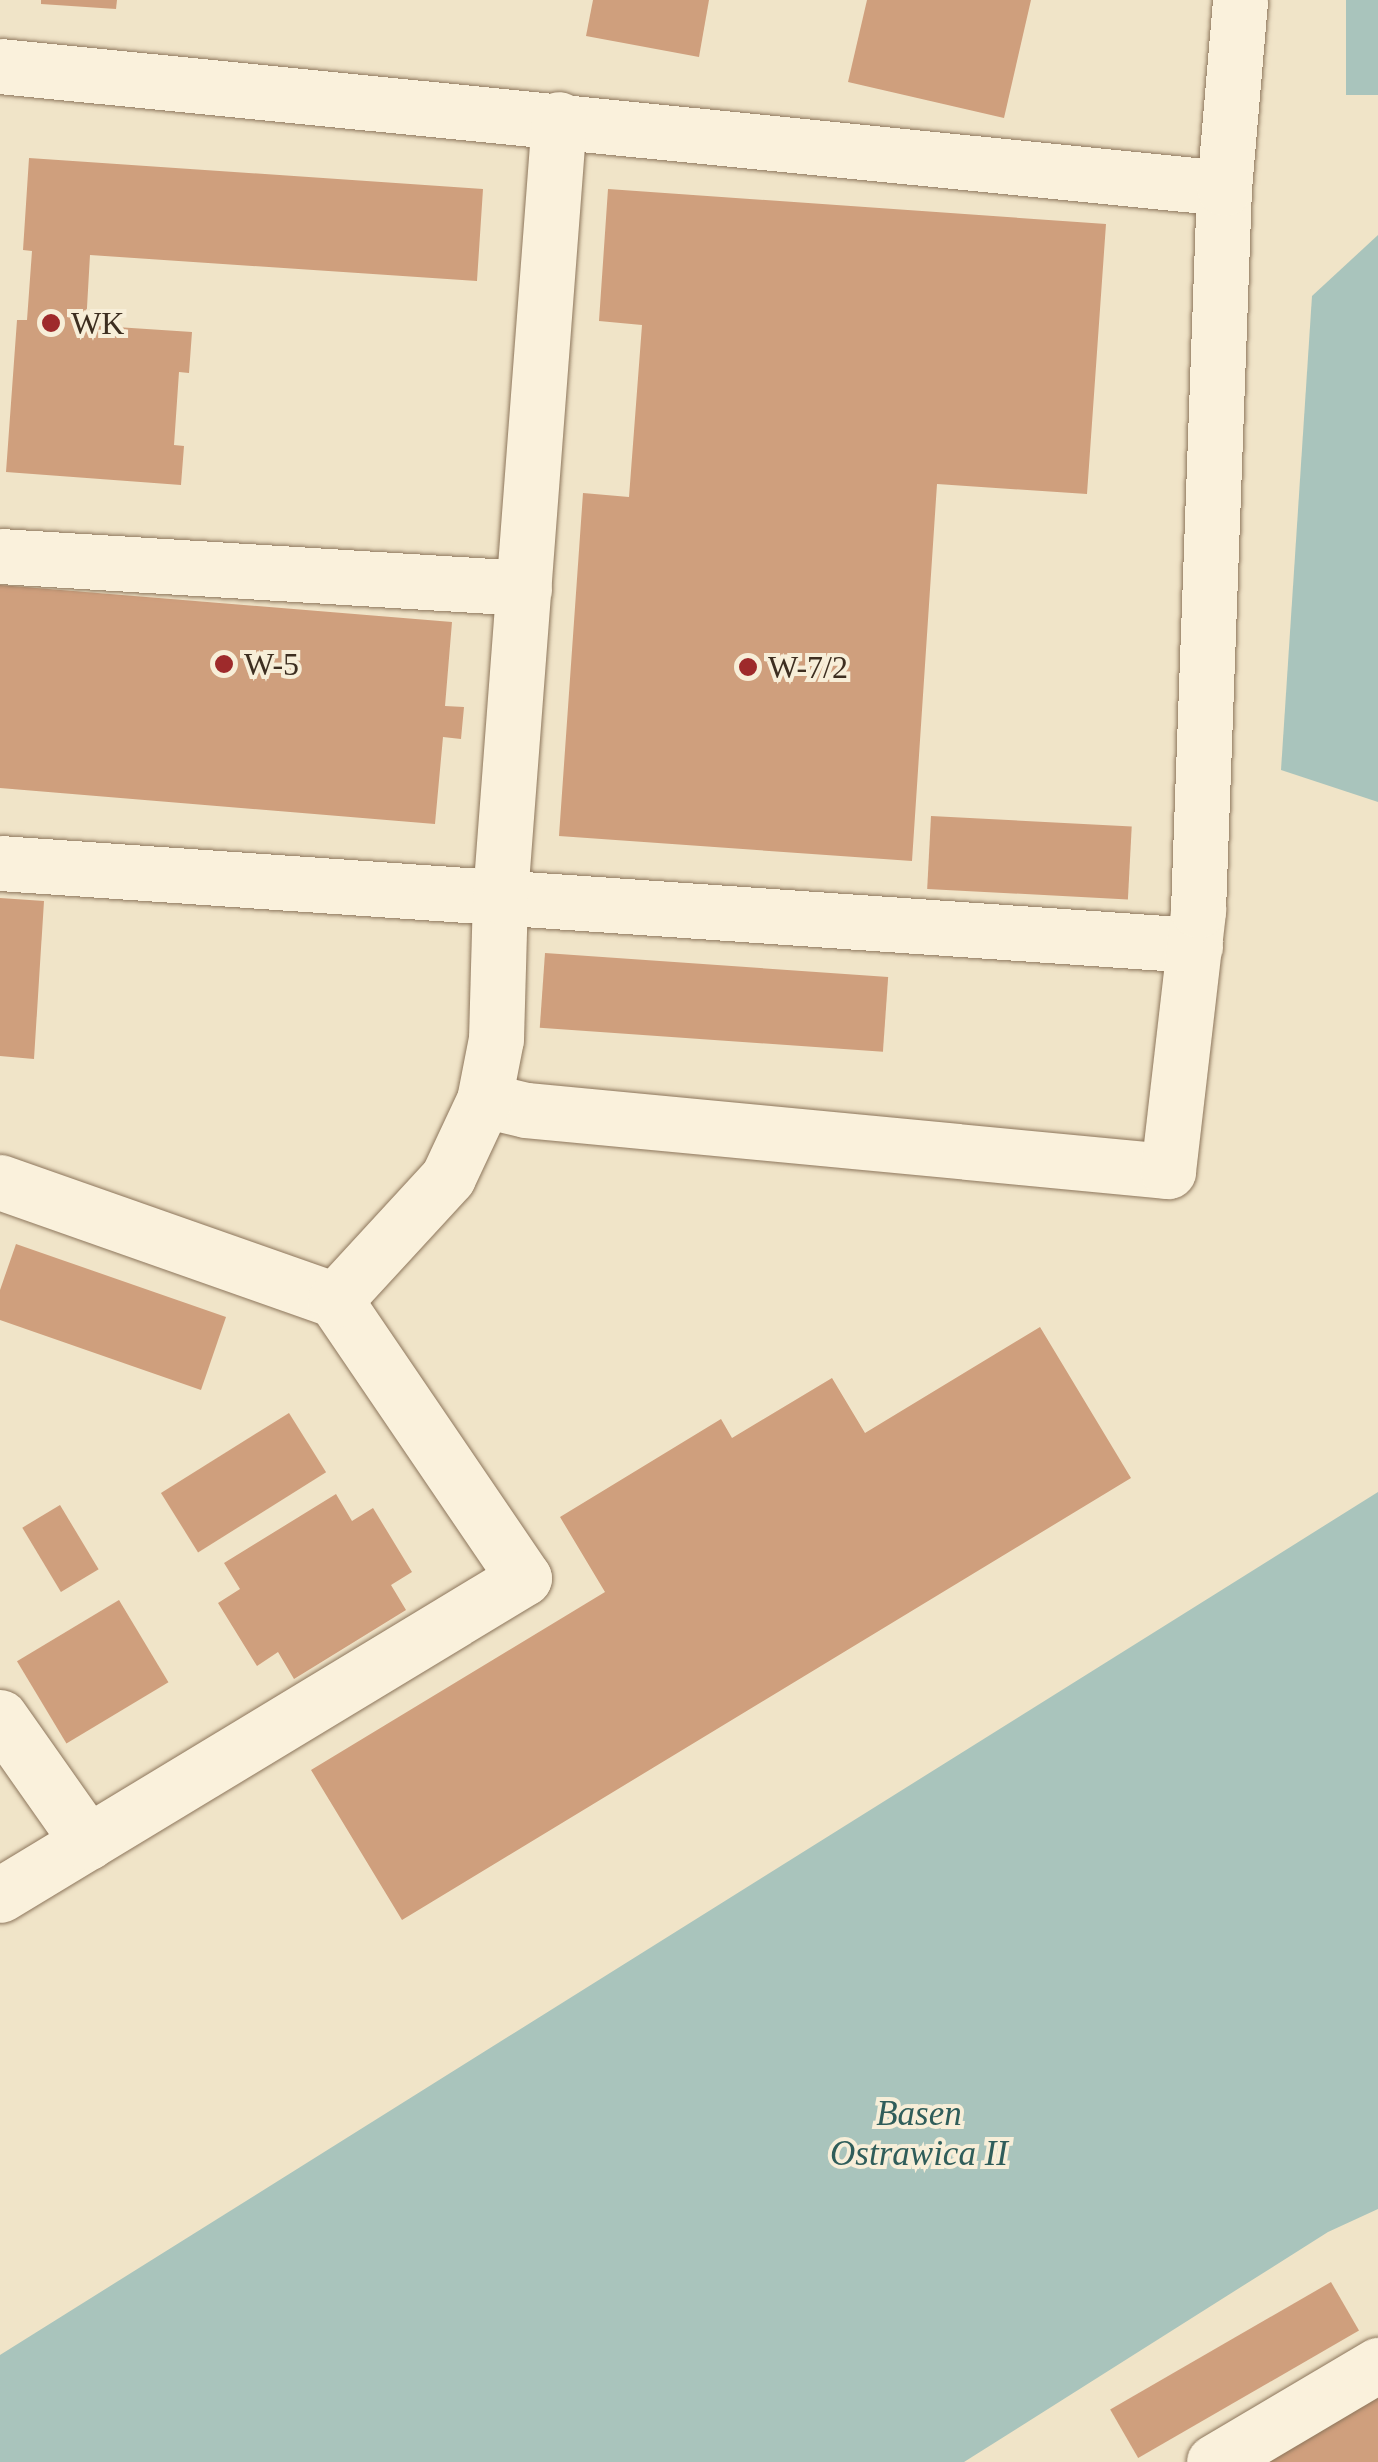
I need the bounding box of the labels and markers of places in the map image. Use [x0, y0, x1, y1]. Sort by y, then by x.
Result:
place label: WK [71, 304, 124, 342]
marker: WK [40, 312, 62, 334]
place label: W-5 [244, 645, 299, 683]
place label: W-7/2 [768, 648, 848, 686]
marker: W-5 [213, 653, 235, 675]
marker: W-7/2 [737, 656, 759, 678]

